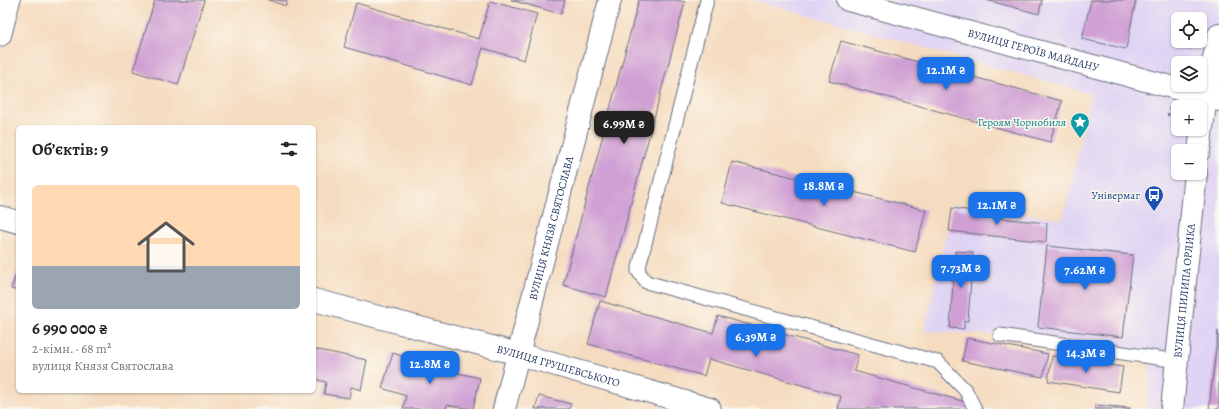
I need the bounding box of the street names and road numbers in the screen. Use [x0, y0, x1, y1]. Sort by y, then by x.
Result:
street label: ВУЛИЦЯ ГЕРОЇВ МАЙДАНУ [966, 25, 1101, 75]
street label: ВУЛИЦЯ КНЯЗЯ СВЯТОСЛАВА [525, 154, 577, 302]
street label: ВУЛИЦЯ ПИЛИПА ОРЛИКА [1170, 222, 1198, 359]
street label: ВУЛИЦЯ ГРУШЕВСЬКОГО [495, 341, 622, 390]

